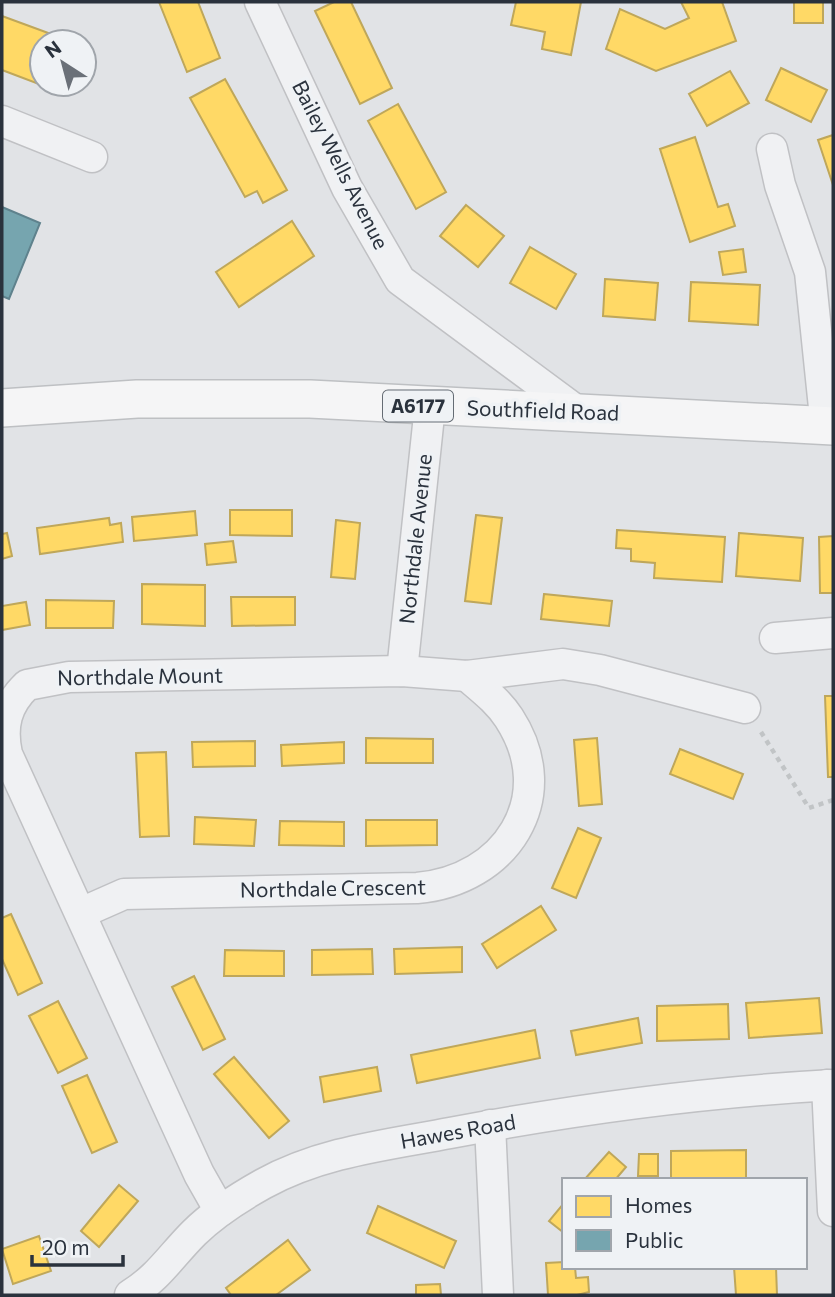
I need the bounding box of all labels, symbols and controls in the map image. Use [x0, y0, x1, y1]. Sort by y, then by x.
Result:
north arrow [28, 28, 98, 98]
text: N [40, 35, 65, 62]
street label: Bailey Wells Avenue [288, 76, 395, 253]
road number: A6177 [383, 390, 453, 422]
street label: Southfield Road [466, 394, 620, 425]
street label: Northdale Avenue [393, 453, 436, 625]
street label: Northdale Mount [57, 662, 223, 689]
street label: Northdale Crescent [240, 873, 426, 902]
street label: Hawes Road [398, 1108, 517, 1153]
legend [562, 1178, 807, 1269]
text: Homes [625, 1192, 692, 1217]
scale bar [32, 1224, 122, 1268]
text: Public [625, 1227, 683, 1252]
text: 20 m [42, 1234, 90, 1259]

